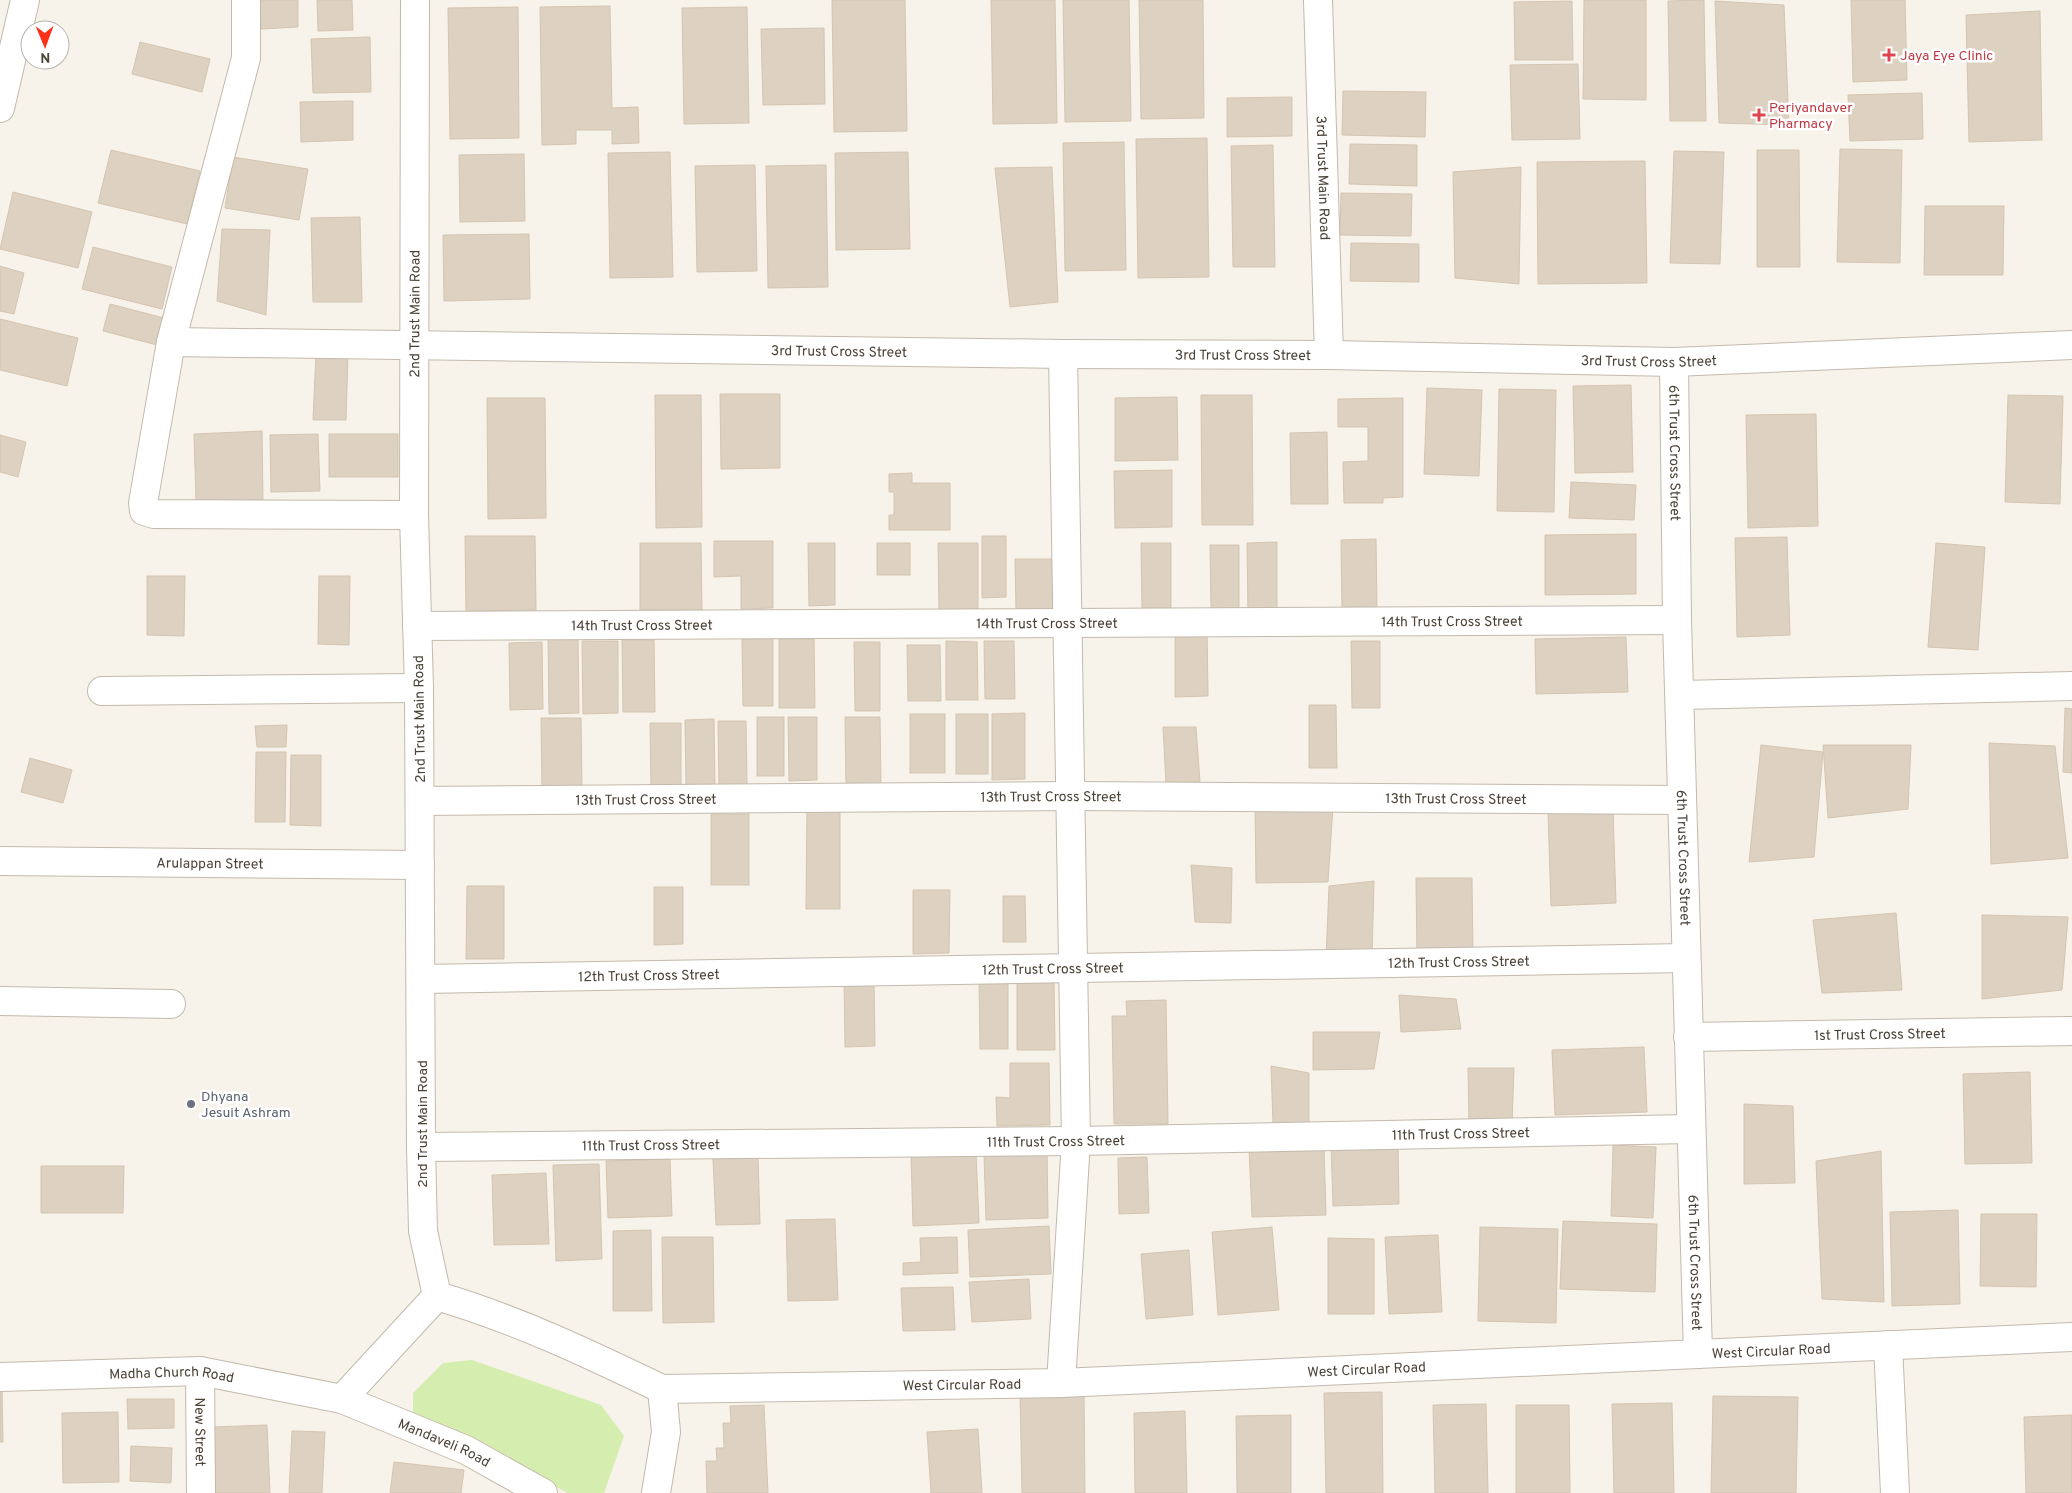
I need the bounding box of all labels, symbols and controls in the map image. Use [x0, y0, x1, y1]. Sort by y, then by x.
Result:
north arrow [20, 20, 70, 70]
text: N [40, 48, 50, 65]
marker: Jaya Eye Clinic [1882, 48, 1896, 62]
place label: Jaya Eye Clinic [1900, 48, 1993, 65]
place label: Periyandaver Pharmacy [1769, 100, 1853, 133]
marker: Periyandaver Pharmacy [1753, 109, 1765, 121]
street label: 3rd Trust Main Road [1312, 115, 1332, 241]
street label: 2nd Trust Main Road [407, 250, 425, 378]
street label: 3rd Trust Cross Street [771, 343, 907, 362]
street label: 3rd Trust Cross Street [1175, 347, 1311, 365]
street label: 3rd Trust Cross Street [1581, 353, 1717, 372]
street label: 6th Trust Cross Street [1664, 385, 1683, 521]
street label: 14th Trust Cross Street [1381, 614, 1523, 631]
street label: 14th Trust Cross Street [976, 616, 1118, 633]
street label: 14th Trust Cross Street [571, 618, 713, 635]
street label: 2nd Trust Main Road [411, 655, 430, 783]
street label: 13th Trust Cross Street [980, 789, 1122, 807]
street label: 6th Trust Cross Street [1672, 790, 1693, 926]
street label: 13th Trust Cross Street [1385, 791, 1527, 809]
street label: 13th Trust Cross Street [575, 792, 717, 810]
street label: Arulappan Street [156, 855, 264, 874]
street label: 12th Trust Cross Street [1388, 954, 1530, 973]
street label: 12th Trust Cross Street [982, 960, 1124, 980]
street label: 12th Trust Cross Street [578, 967, 720, 986]
street label: 1st Trust Cross Street [1814, 1026, 1946, 1045]
street label: 2nd Trust Main Road [415, 1060, 432, 1188]
place label: Dhyana Jesuit Ashram [201, 1089, 291, 1122]
marker: Dhyana Jesuit Ashram [185, 1098, 197, 1110]
street label: 11th Trust Cross Street [1392, 1125, 1530, 1145]
street label: 11th Trust Cross Street [987, 1133, 1125, 1152]
street label: 11th Trust Cross Street [582, 1137, 720, 1156]
street label: 6th Trust Cross Street [1683, 1195, 1704, 1331]
street label: West Circular Road [1712, 1341, 1831, 1363]
street label: West Circular Road [1307, 1359, 1426, 1382]
street label: Madha Church Road [109, 1364, 235, 1388]
street label: West Circular Road [902, 1377, 1022, 1395]
street label: New Street [190, 1397, 208, 1467]
street label: Mandaveli Road [395, 1416, 493, 1472]

